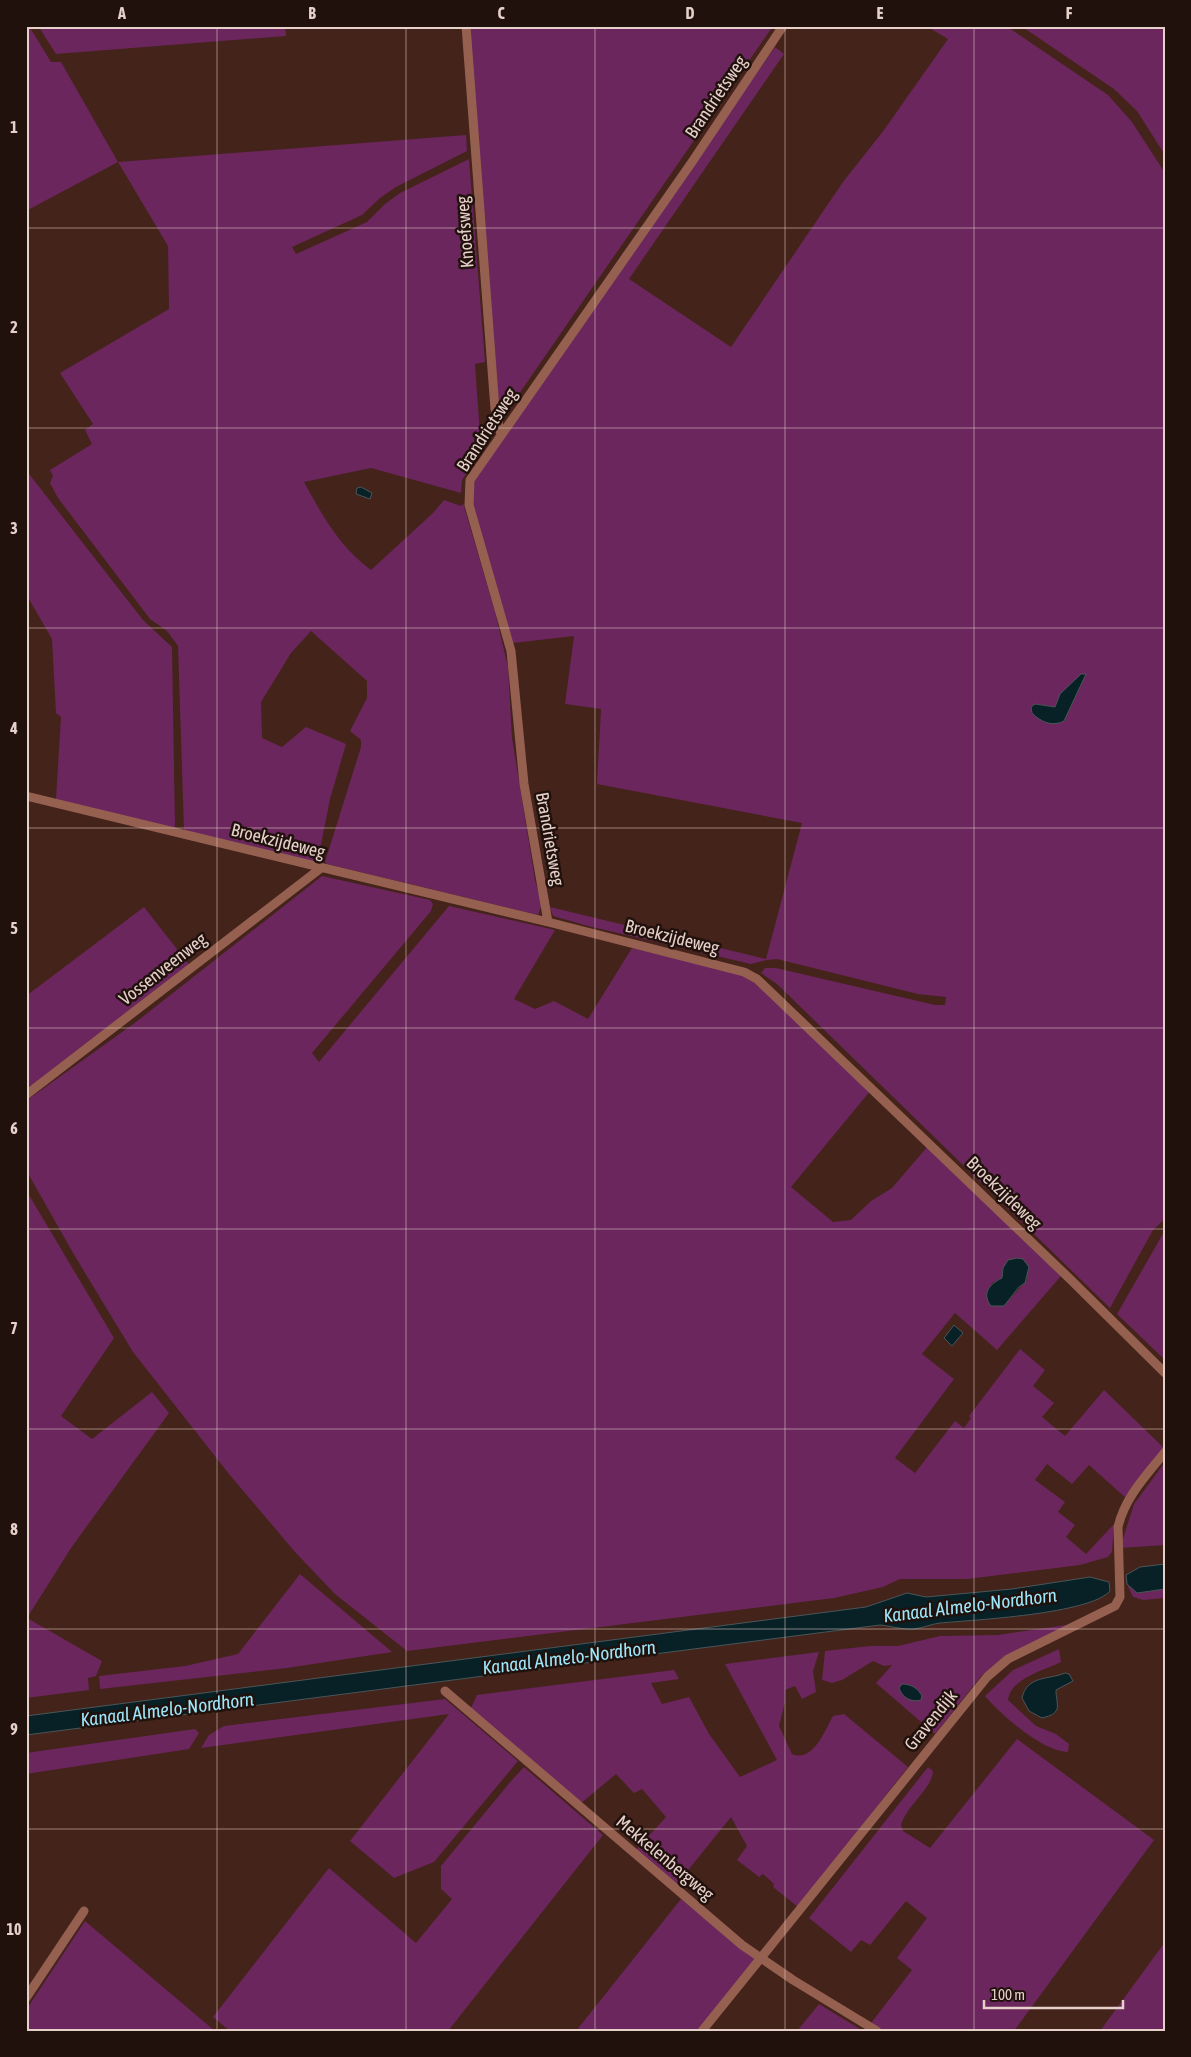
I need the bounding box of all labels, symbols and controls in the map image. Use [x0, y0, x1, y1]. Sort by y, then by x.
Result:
text: A [117, 4, 126, 22]
text: B [308, 4, 316, 22]
text: C [497, 4, 505, 22]
text: D [686, 4, 695, 22]
text: E [877, 4, 884, 22]
text: F [1066, 4, 1073, 22]
street label: Brandrietsweg [680, 51, 751, 142]
text: 1 [10, 118, 18, 136]
street label: Knoefsweg [451, 195, 477, 269]
text: 2 [10, 318, 18, 336]
street label: Brandrietsweg [452, 384, 521, 475]
text: 3 [10, 519, 18, 537]
text: 4 [9, 719, 18, 737]
street label: Brandrietsweg [532, 790, 569, 888]
street label: Broekzijdeweg [229, 819, 328, 862]
street label: Broekzijdeweg [623, 915, 722, 958]
text: 5 [10, 919, 18, 937]
street label: Vossenveenweg [115, 928, 211, 1009]
text: 6 [10, 1119, 18, 1137]
street label: Broekzijdeweg [962, 1152, 1046, 1234]
text: 7 [10, 1319, 18, 1337]
text: 8 [10, 1520, 18, 1538]
water label: Kanaal Almelo-Nordhorn [882, 1583, 1058, 1627]
water label: Kanaal Almelo-Nordhorn [481, 1635, 657, 1679]
street label: Gravendijk [900, 1685, 961, 1754]
water label: Kanaal Almelo-Nordhorn [79, 1687, 255, 1731]
text: 9 [10, 1720, 18, 1738]
street label: Mekkelenbergweg [612, 1811, 719, 1905]
text: 10 [6, 1920, 22, 1938]
scale bar [984, 1977, 1122, 2009]
text: 100 m [991, 1986, 1025, 2003]

